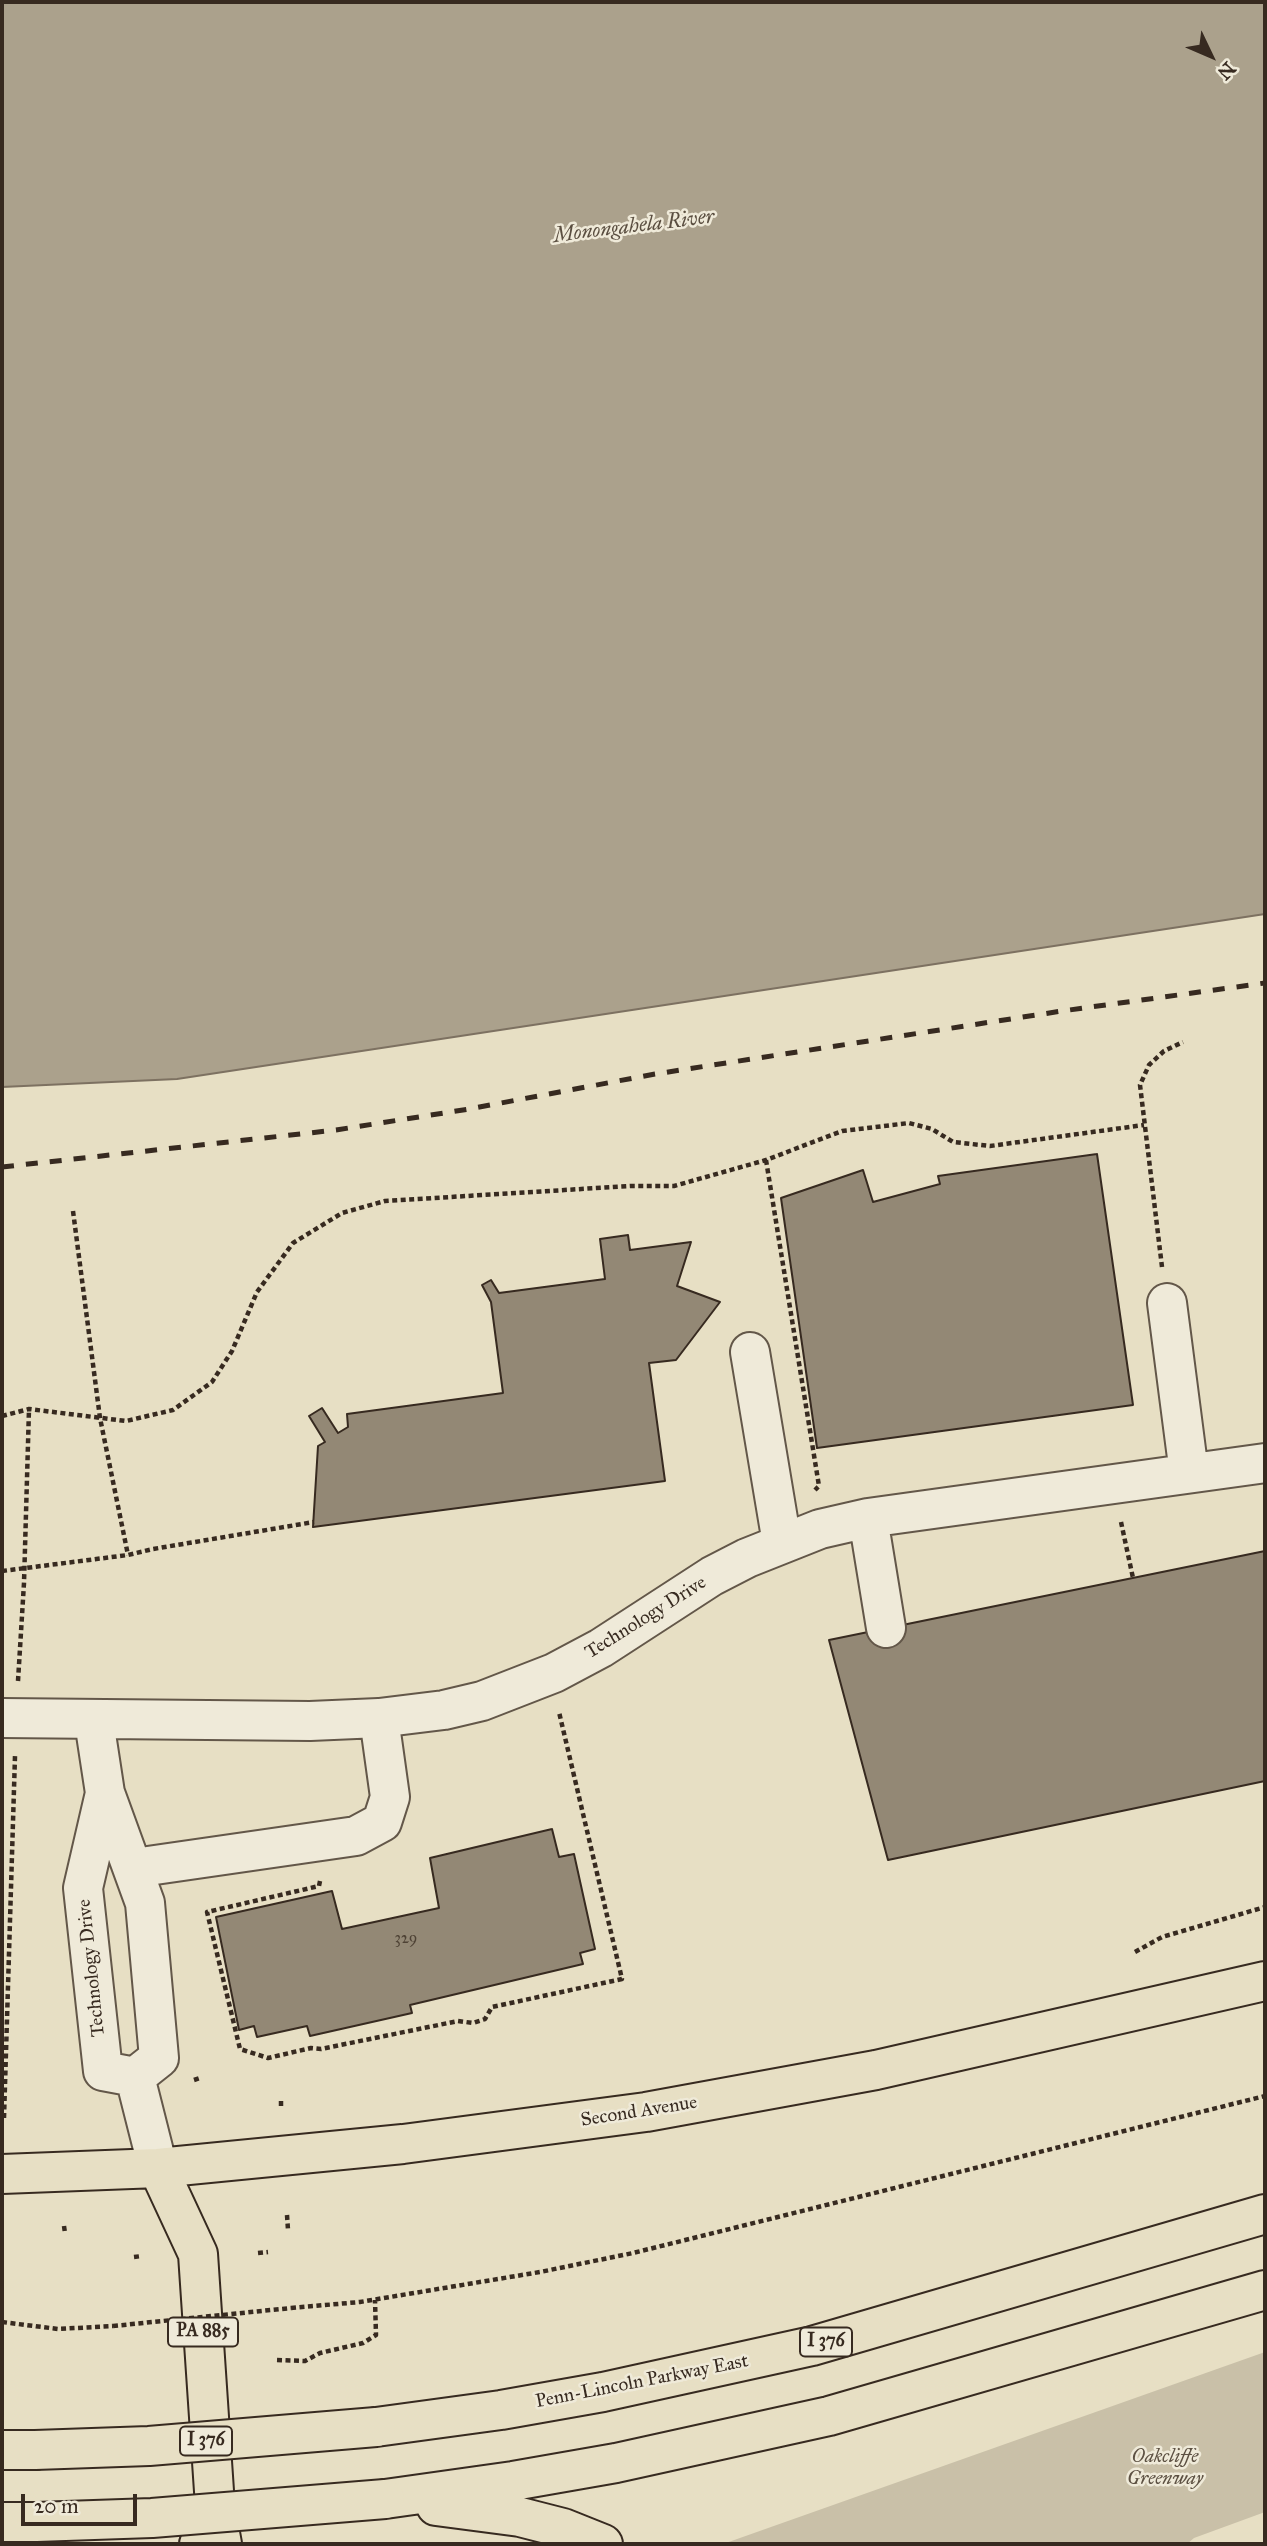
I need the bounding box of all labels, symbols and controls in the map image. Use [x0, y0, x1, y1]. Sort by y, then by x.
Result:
north arrow [1176, 21, 1246, 91]
text: N [1213, 57, 1240, 85]
water label: Monongahela River [552, 205, 716, 249]
street label: Technology Drive [581, 1572, 711, 1664]
street label: Technology Drive [73, 1898, 111, 2038]
house number: 329 [395, 1929, 417, 1949]
street label: Second Avenue [579, 2092, 699, 2132]
road number: PA 885 [168, 2318, 238, 2346]
road number: I 376 [800, 2328, 852, 2356]
street label: Penn-Lincoln Parkway East [534, 2350, 750, 2414]
road number: I 376 [180, 2426, 232, 2456]
park label: Oakcliffe Greenway [1127, 2446, 1203, 2490]
scale bar [24, 2480, 140, 2524]
text: 20 m [34, 2493, 79, 2519]

